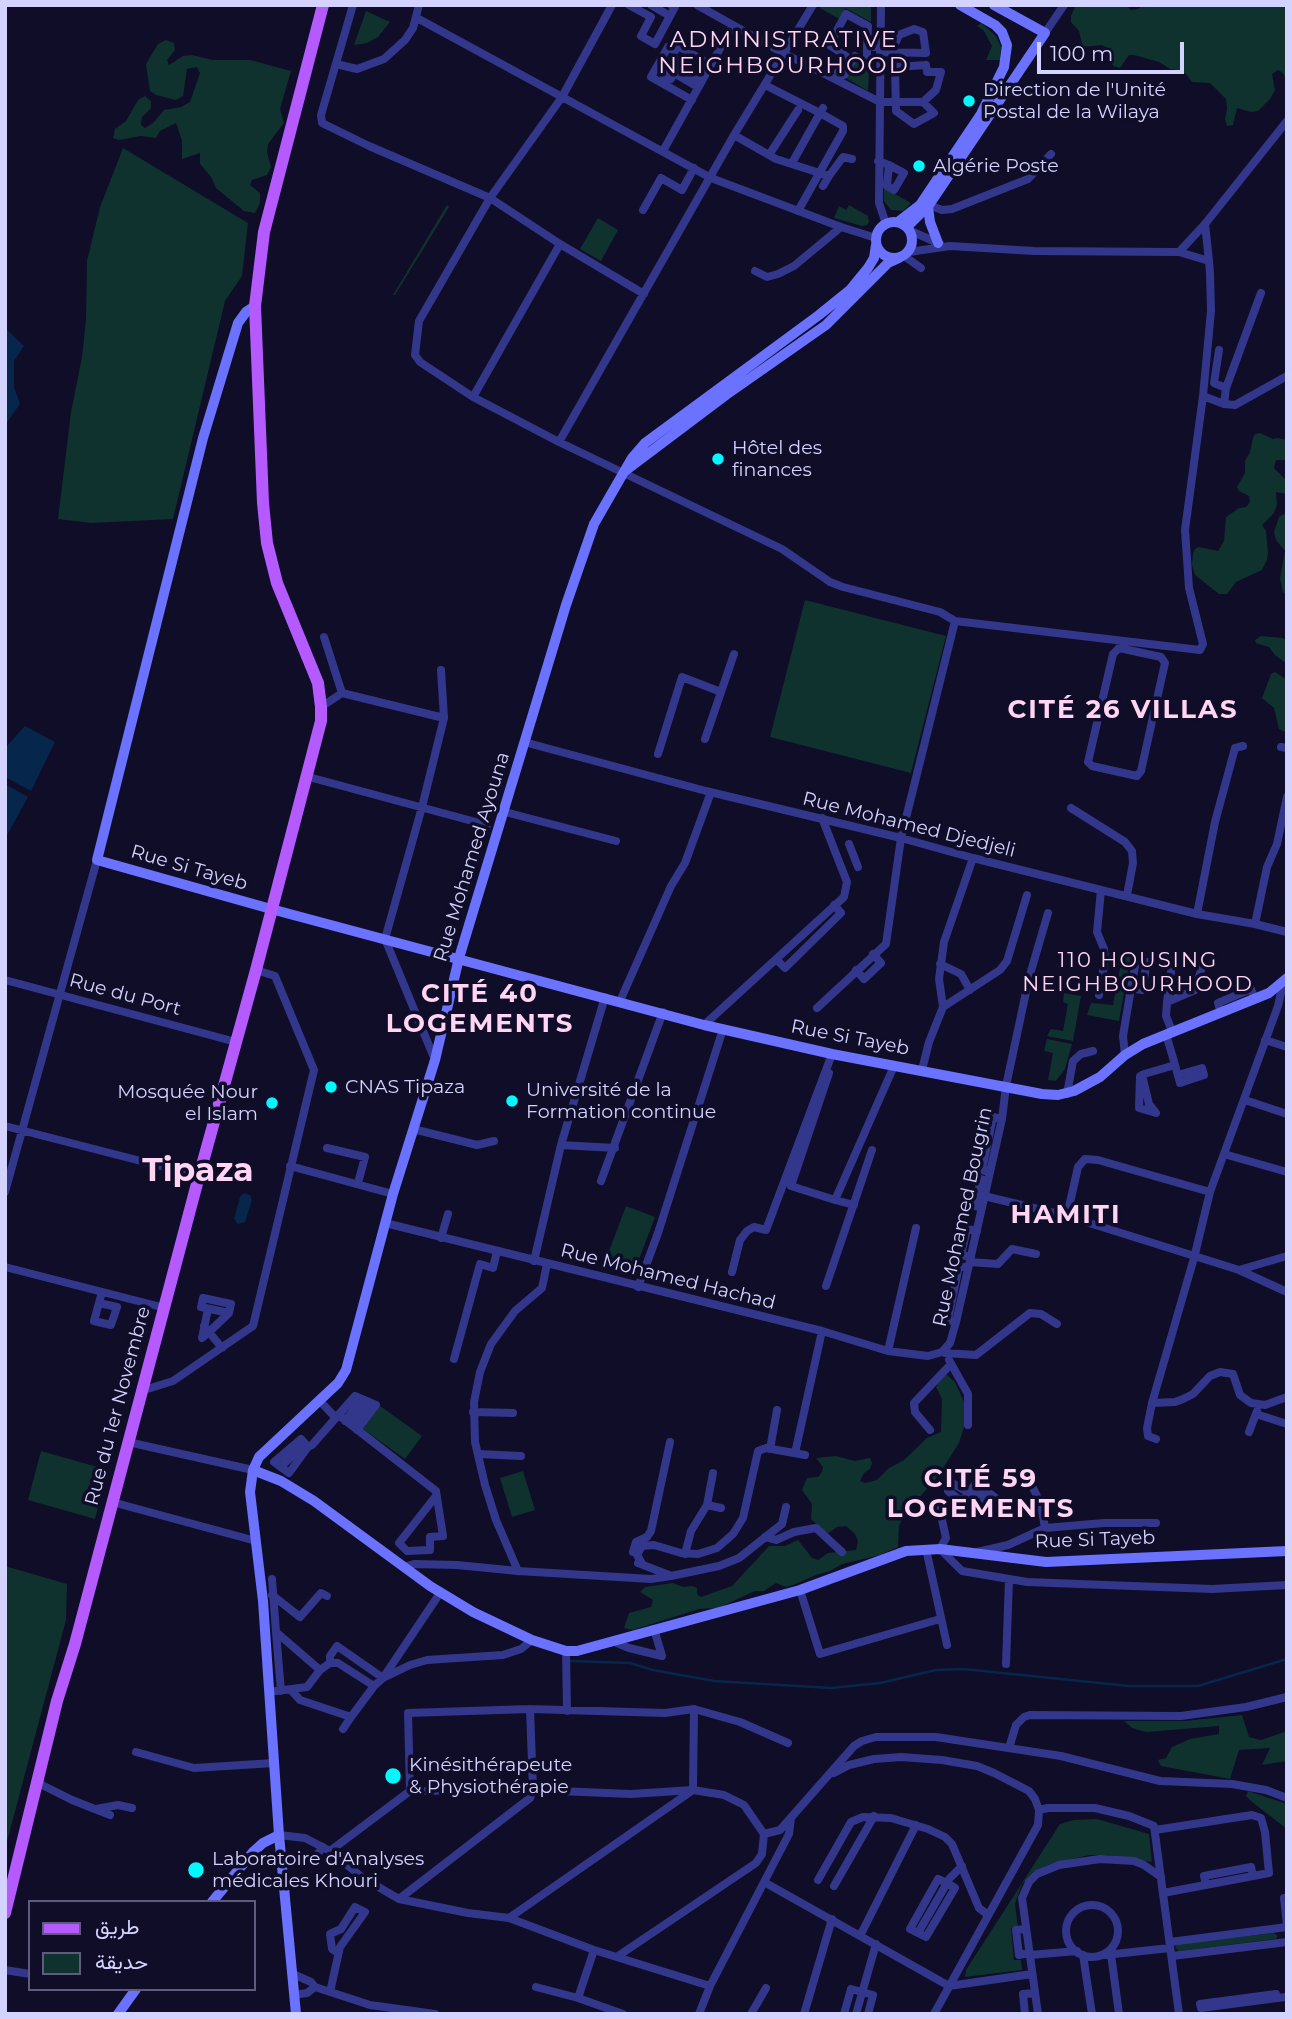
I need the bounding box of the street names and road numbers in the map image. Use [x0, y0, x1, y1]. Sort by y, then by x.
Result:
street label: Rue Mohamed Ayouna [429, 749, 515, 965]
street label: Rue Mohamed Djedjeli [800, 787, 1018, 863]
street label: Rue Si Tayeb [128, 840, 250, 896]
street label: Rue du Port [67, 969, 183, 1021]
street label: Rue Si Tayeb [789, 1015, 911, 1061]
street label: Rue Mohamed Bougrin [929, 1105, 997, 1329]
street label: Rue Mohamed Hachad [558, 1239, 778, 1315]
street label: Rue du 1er Novembre [80, 1304, 156, 1508]
street label: Rue Si Tayeb [1034, 1527, 1156, 1553]

